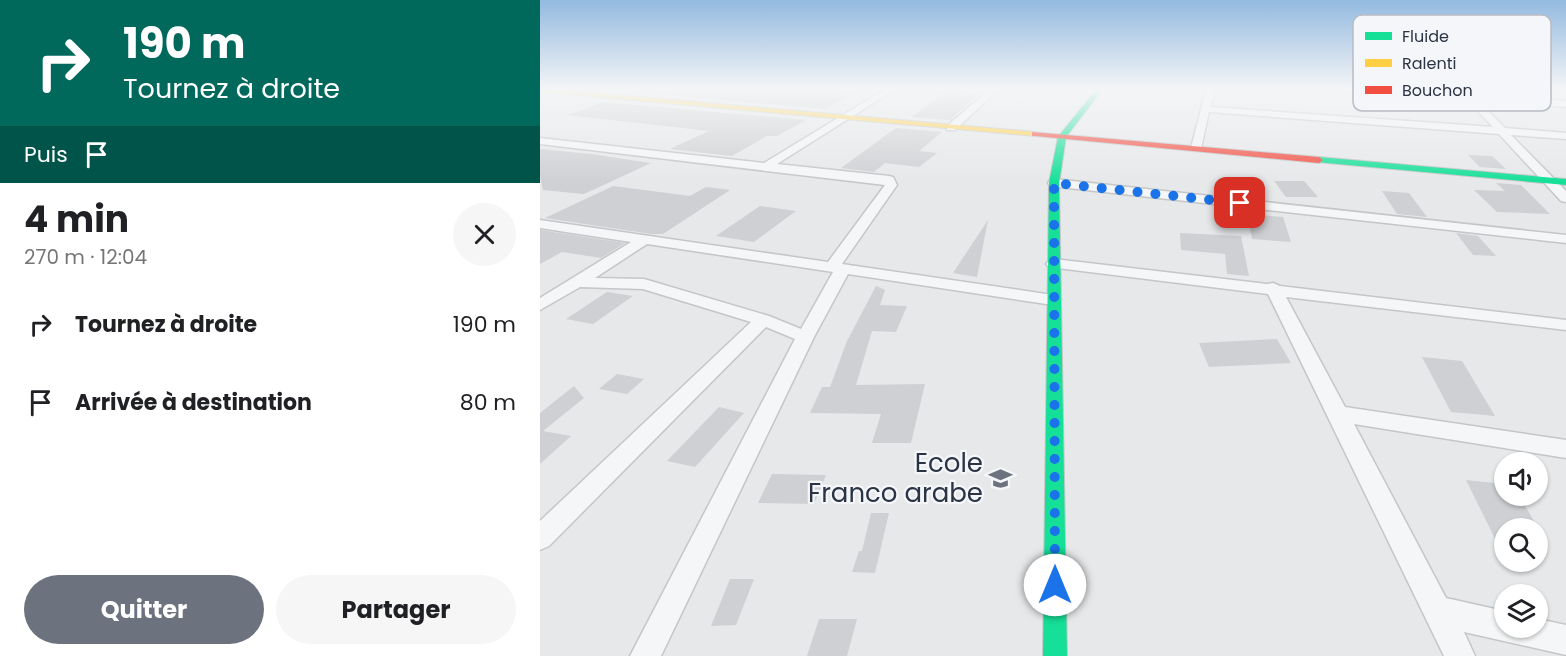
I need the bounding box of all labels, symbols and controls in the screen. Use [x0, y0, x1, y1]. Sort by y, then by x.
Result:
text: 190 m [123, 14, 245, 73]
legend [1353, 15, 1551, 111]
icon: right [24, 24, 102, 102]
text: Fluide [1402, 25, 1449, 48]
text: Ralenti [1402, 52, 1456, 75]
text: Tournez à droite [123, 70, 340, 107]
text: Bouchon [1402, 79, 1473, 102]
icon: arrive [80, 138, 113, 171]
text: Puis [24, 139, 68, 170]
pin [1214, 177, 1265, 228]
icon: arrive [1223, 186, 1256, 219]
text: 4 min [24, 194, 129, 245]
button: close [453, 203, 516, 266]
text: 270 m · 12:04 [24, 243, 147, 271]
icon: right [24, 308, 57, 341]
text: Tournez à droite [75, 309, 257, 340]
text: 190 m [453, 309, 516, 340]
icon: arrive [24, 386, 57, 419]
text: Arrivée à destination [75, 387, 312, 418]
text: 80 m [460, 387, 516, 418]
place label: Ecole Franco arabe [808, 445, 983, 511]
map controls [1494, 452, 1548, 638]
button: sound [1494, 452, 1548, 506]
school or university icon: Ecole Franco arabe [988, 465, 1014, 491]
button: search [1494, 518, 1548, 572]
position arrow [1023, 553, 1087, 617]
button: Quitter [24, 575, 264, 644]
button: Partager [276, 575, 516, 644]
button: layers [1494, 584, 1548, 638]

